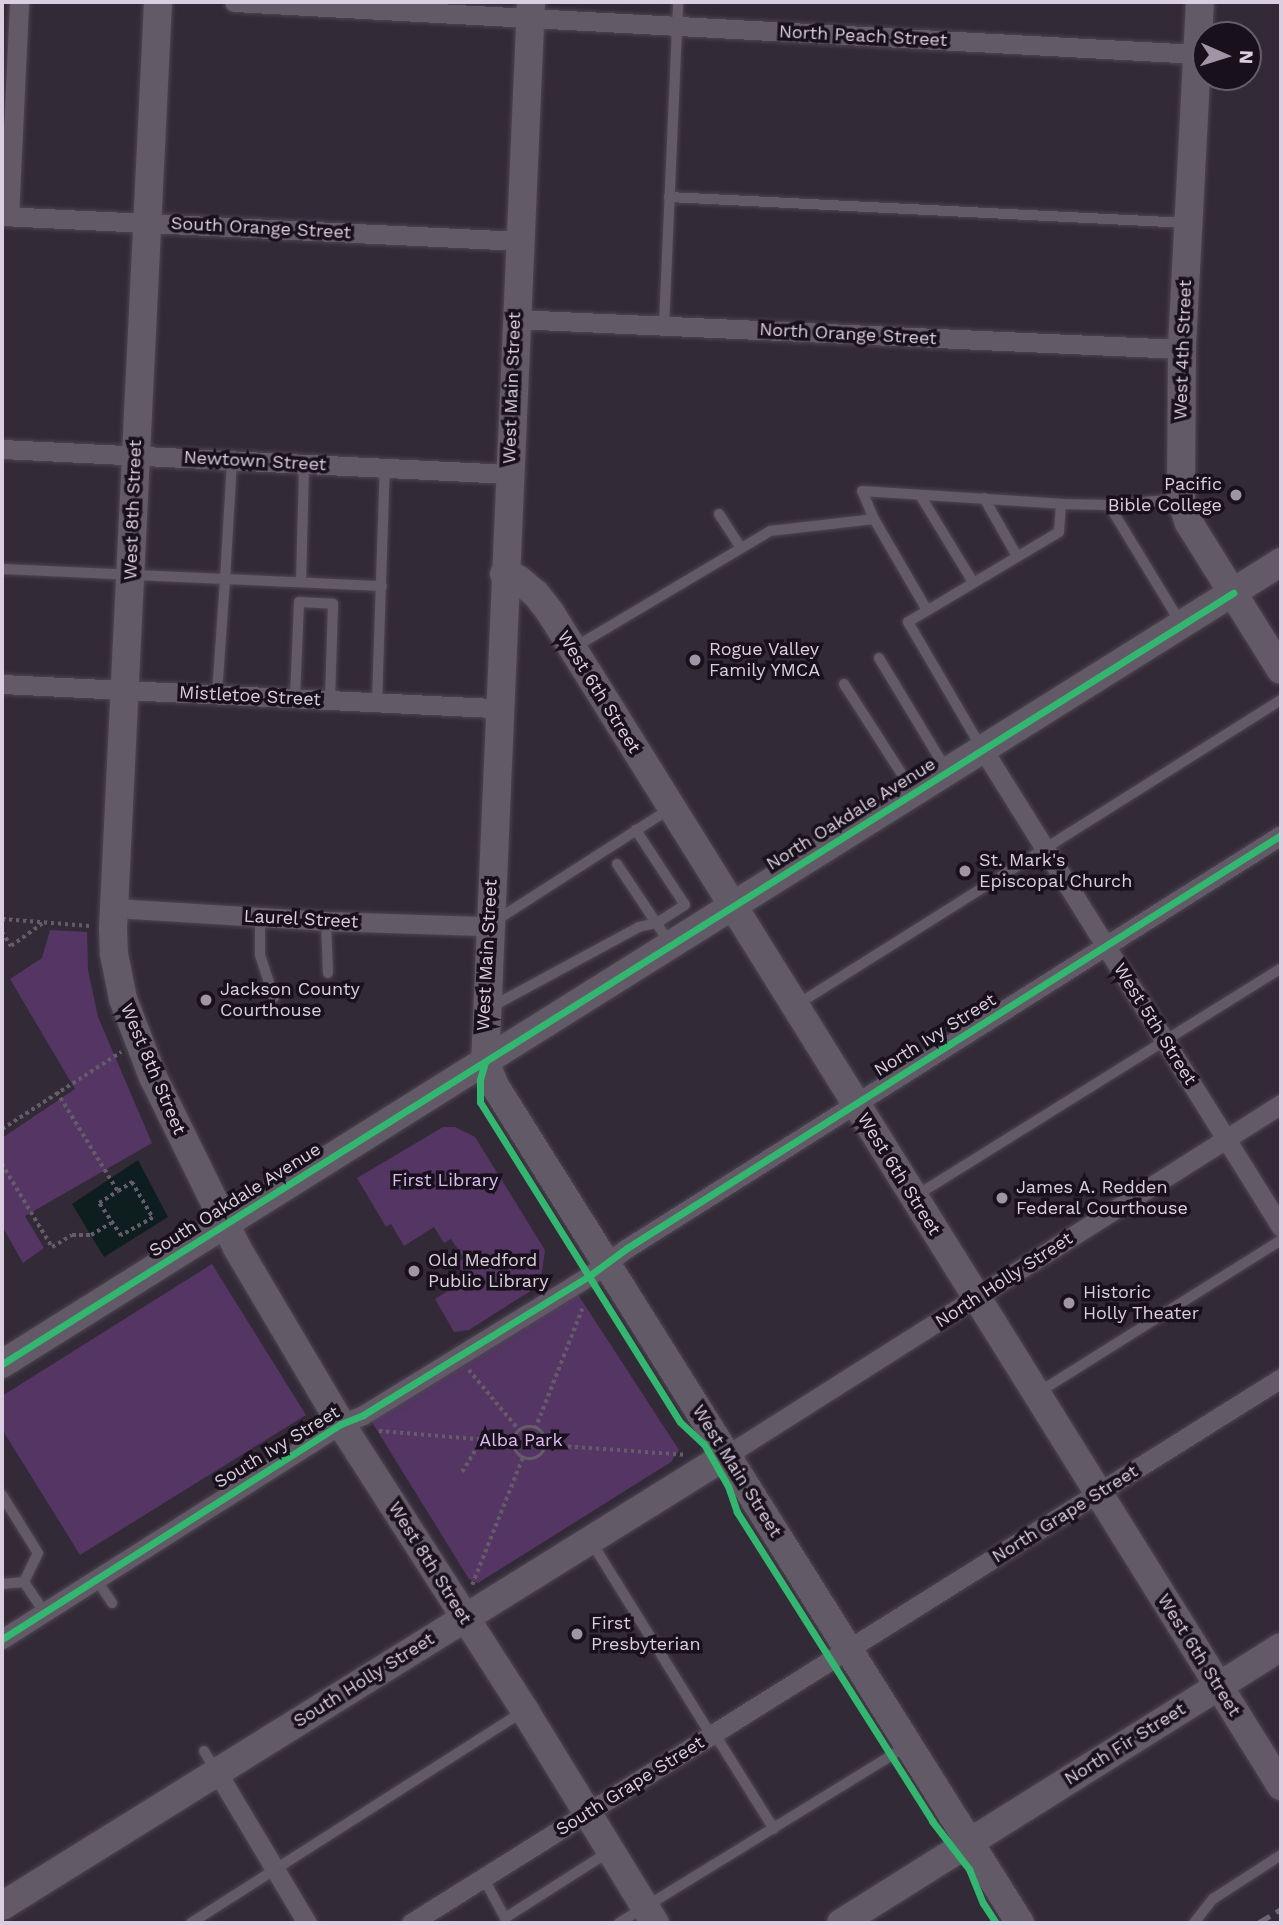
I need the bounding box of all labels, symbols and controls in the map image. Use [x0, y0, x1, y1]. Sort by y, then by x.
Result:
street label: North Peach Street [778, 21, 948, 51]
north arrow [1192, 21, 1262, 91]
text: N [1235, 49, 1258, 65]
street label: South Orange Street [170, 212, 352, 244]
street label: West 4th Street [1170, 280, 1196, 420]
street label: West Main Street [499, 312, 525, 464]
street label: North Orange Street [759, 319, 937, 349]
street label: West 8th Street [120, 440, 146, 580]
street label: Newtown Street [183, 446, 327, 476]
place label: Pacific Bible College [1108, 474, 1222, 516]
marker: Pacific Bible College [1228, 487, 1244, 503]
street label: West 6th Street [553, 627, 645, 757]
place label: Rogue Valley Family YMCA [709, 639, 821, 682]
marker: Rogue Valley Family YMCA [687, 652, 703, 668]
street label: Mistletoe Street [179, 682, 321, 710]
street label: North Oakdale Avenue [762, 753, 940, 875]
place label: St. Mark's Episcopal Church [979, 850, 1133, 892]
marker: St. Mark's Episcopal Church [957, 863, 973, 879]
street label: West Main Street [472, 879, 502, 1031]
street label: Laurel Street [243, 905, 359, 933]
street label: West 5th Street [1109, 959, 1201, 1089]
place label: Jackson County Courthouse [220, 979, 360, 1021]
street label: North Ivy Street [870, 989, 1000, 1081]
marker: Jackson County Courthouse [198, 992, 214, 1008]
street label: West 8th Street [116, 1000, 190, 1138]
street label: West 6th Street [853, 1109, 945, 1239]
street label: South Oakdale Avenue [145, 1138, 325, 1262]
park label: First Library [392, 1169, 498, 1191]
place label: James A. Redden Federal Courthouse [1016, 1177, 1188, 1220]
marker: James A. Redden Federal Courthouse [994, 1190, 1010, 1206]
street label: North Holly Street [931, 1227, 1077, 1333]
place label: Old Medford Public Library [428, 1250, 549, 1292]
marker: Old Medford Public Library [406, 1263, 422, 1279]
place label: Historic Holly Theater [1083, 1282, 1200, 1324]
marker: Historic Holly Theater [1061, 1295, 1077, 1311]
street label: South Ivy Street [210, 1401, 344, 1493]
street label: West Main Street [688, 1401, 786, 1541]
park label: Alba Park [479, 1429, 563, 1451]
street label: North Grape Street [988, 1460, 1142, 1568]
street label: West 8th Street [384, 1498, 476, 1628]
street label: West 6th Street [1153, 1590, 1245, 1720]
place label: First Presbyterian [591, 1613, 701, 1656]
marker: First Presbyterian [569, 1626, 585, 1642]
street label: South Holly Street [289, 1628, 439, 1732]
street label: North Fir Street [1060, 1698, 1190, 1790]
street label: South Grape Street [552, 1732, 708, 1840]

